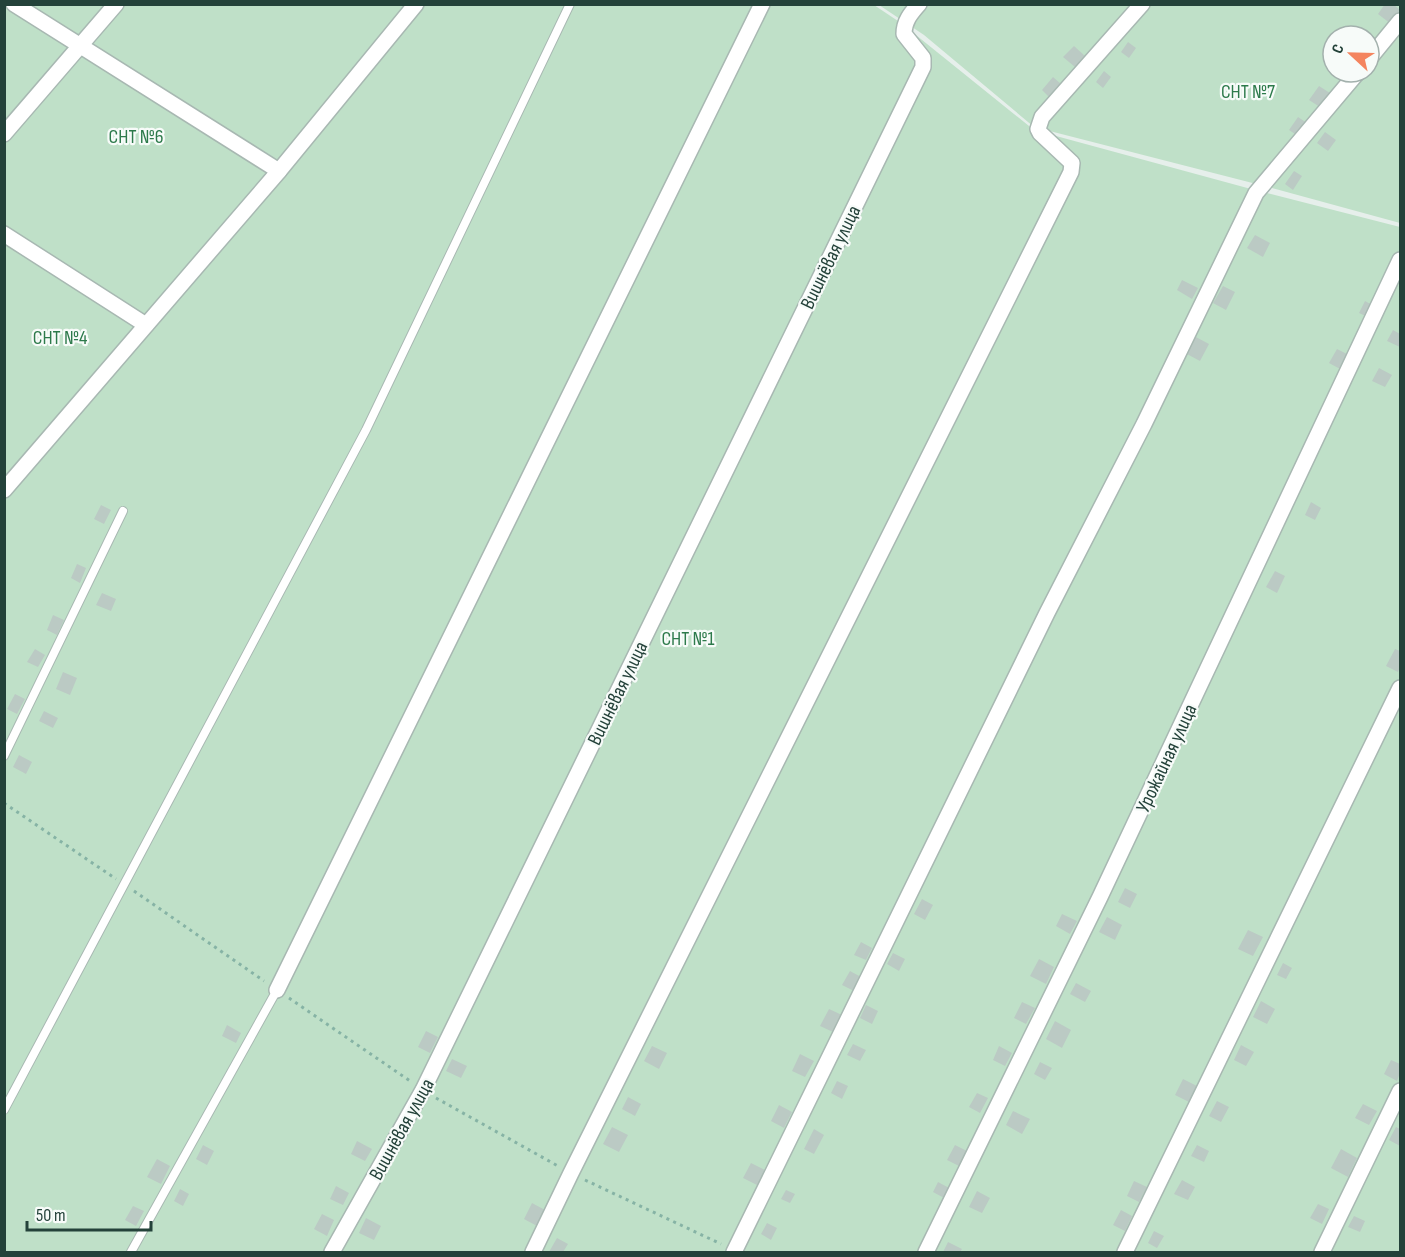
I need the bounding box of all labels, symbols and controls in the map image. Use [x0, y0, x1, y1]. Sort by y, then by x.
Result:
north arrow [1321, 24, 1381, 84]
text: С [1328, 42, 1349, 56]
park label: СНТ №7 [1221, 80, 1275, 104]
park label: СНТ №6 [109, 125, 163, 149]
street label: Вишнёвая улица [795, 202, 866, 313]
park label: СНТ №4 [33, 326, 87, 350]
park label: СНТ №1 [661, 627, 715, 651]
street label: Вишнёвая улица [582, 638, 653, 749]
street label: Урожайная улица [1131, 700, 1203, 817]
street label: Вишнёвая улица [364, 1075, 440, 1184]
scale bar [27, 1194, 152, 1232]
text: 50 m [36, 1205, 66, 1226]

